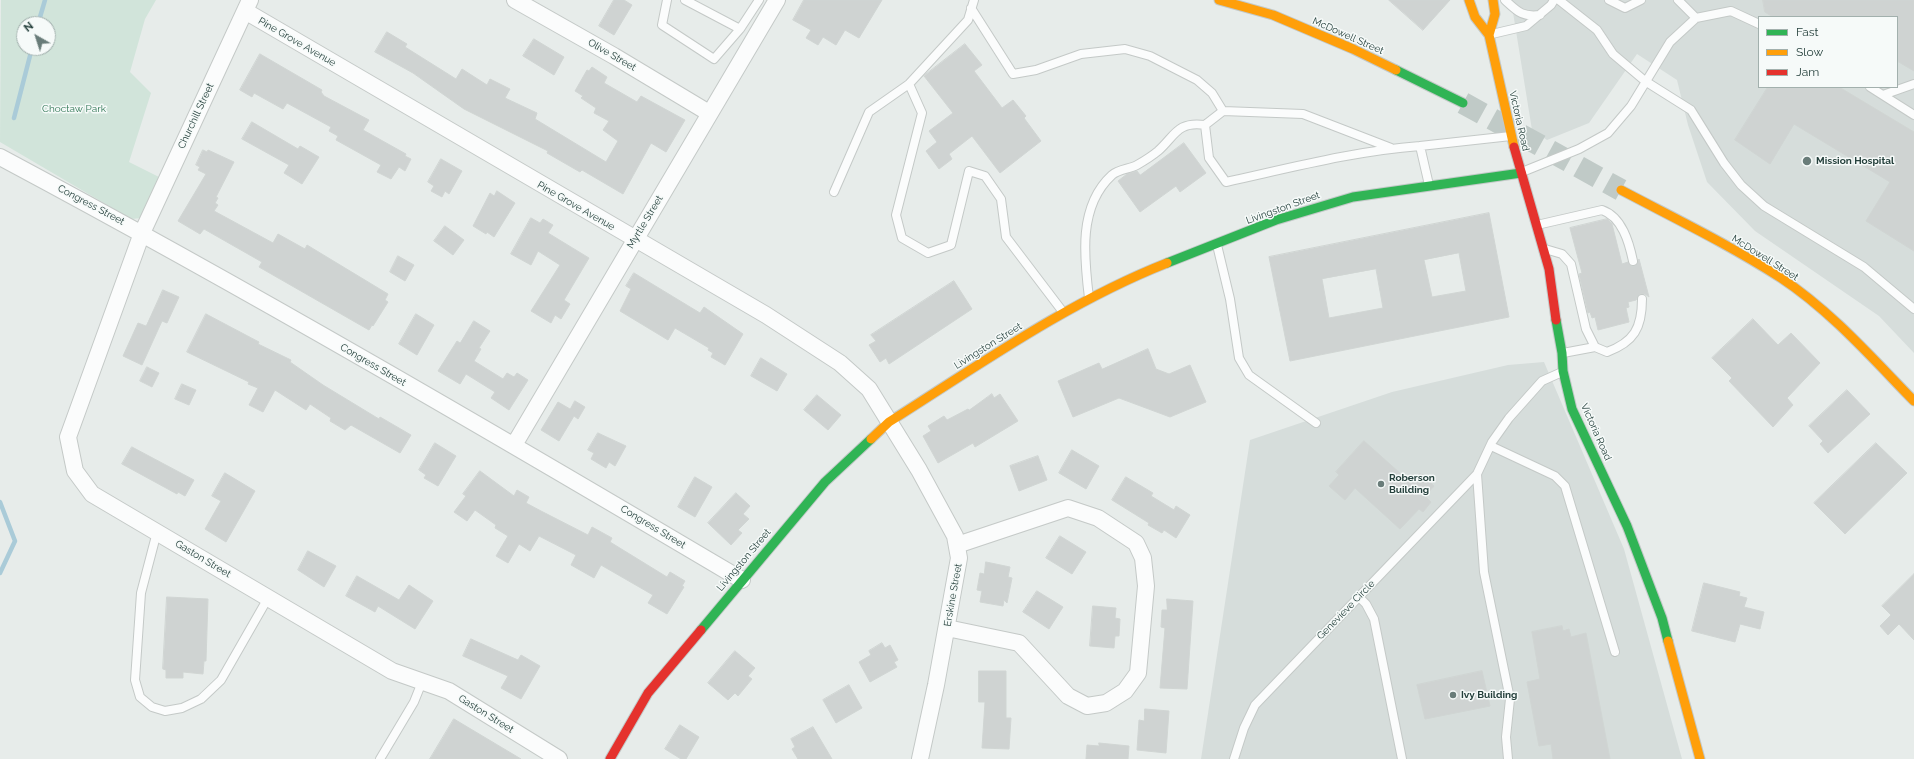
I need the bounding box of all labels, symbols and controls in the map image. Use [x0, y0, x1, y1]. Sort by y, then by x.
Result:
street label: Pine Grove Avenue [256, 15, 338, 69]
street label: McDowell Street [1311, 15, 1385, 57]
north arrow [16, 16, 56, 56]
legend [1758, 16, 1898, 88]
text: N [21, 19, 36, 35]
text: Fast [1796, 25, 1819, 39]
street label: Olive Street [586, 36, 638, 74]
text: Slow [1796, 45, 1823, 59]
text: Jam [1796, 65, 1819, 79]
street label: Churchill Street [176, 81, 216, 151]
street label: Victoria Road [1506, 90, 1532, 152]
park label: Choctaw Park [42, 103, 106, 115]
marker: Mission Hospital [1801, 155, 1813, 167]
place label: Mission Hospital [1816, 155, 1894, 167]
street label: Pine Grove Avenue [535, 179, 617, 233]
street label: Congress Street [56, 182, 126, 228]
street label: Livingston Street [1244, 189, 1322, 227]
street label: Myrtle Street [624, 193, 666, 251]
street label: McDowell Street [1729, 233, 1801, 283]
street label: Livingston Street [952, 320, 1024, 372]
street label: Congress Street [338, 341, 408, 389]
street label: Victoria Road [1578, 402, 1614, 462]
place label: Roberson Building [1389, 472, 1435, 496]
marker: Roberson Building [1376, 479, 1386, 489]
street label: Congress Street [618, 503, 688, 551]
street label: Livingston Street [714, 526, 774, 594]
street label: Gaston Street [173, 538, 233, 580]
street label: Erskine Street [942, 563, 964, 627]
street label: Genevieve Circle [1315, 578, 1377, 642]
place label: Ivy Building [1461, 689, 1517, 701]
marker: Ivy Building [1448, 690, 1458, 700]
street label: Gaston Street [456, 692, 516, 736]

